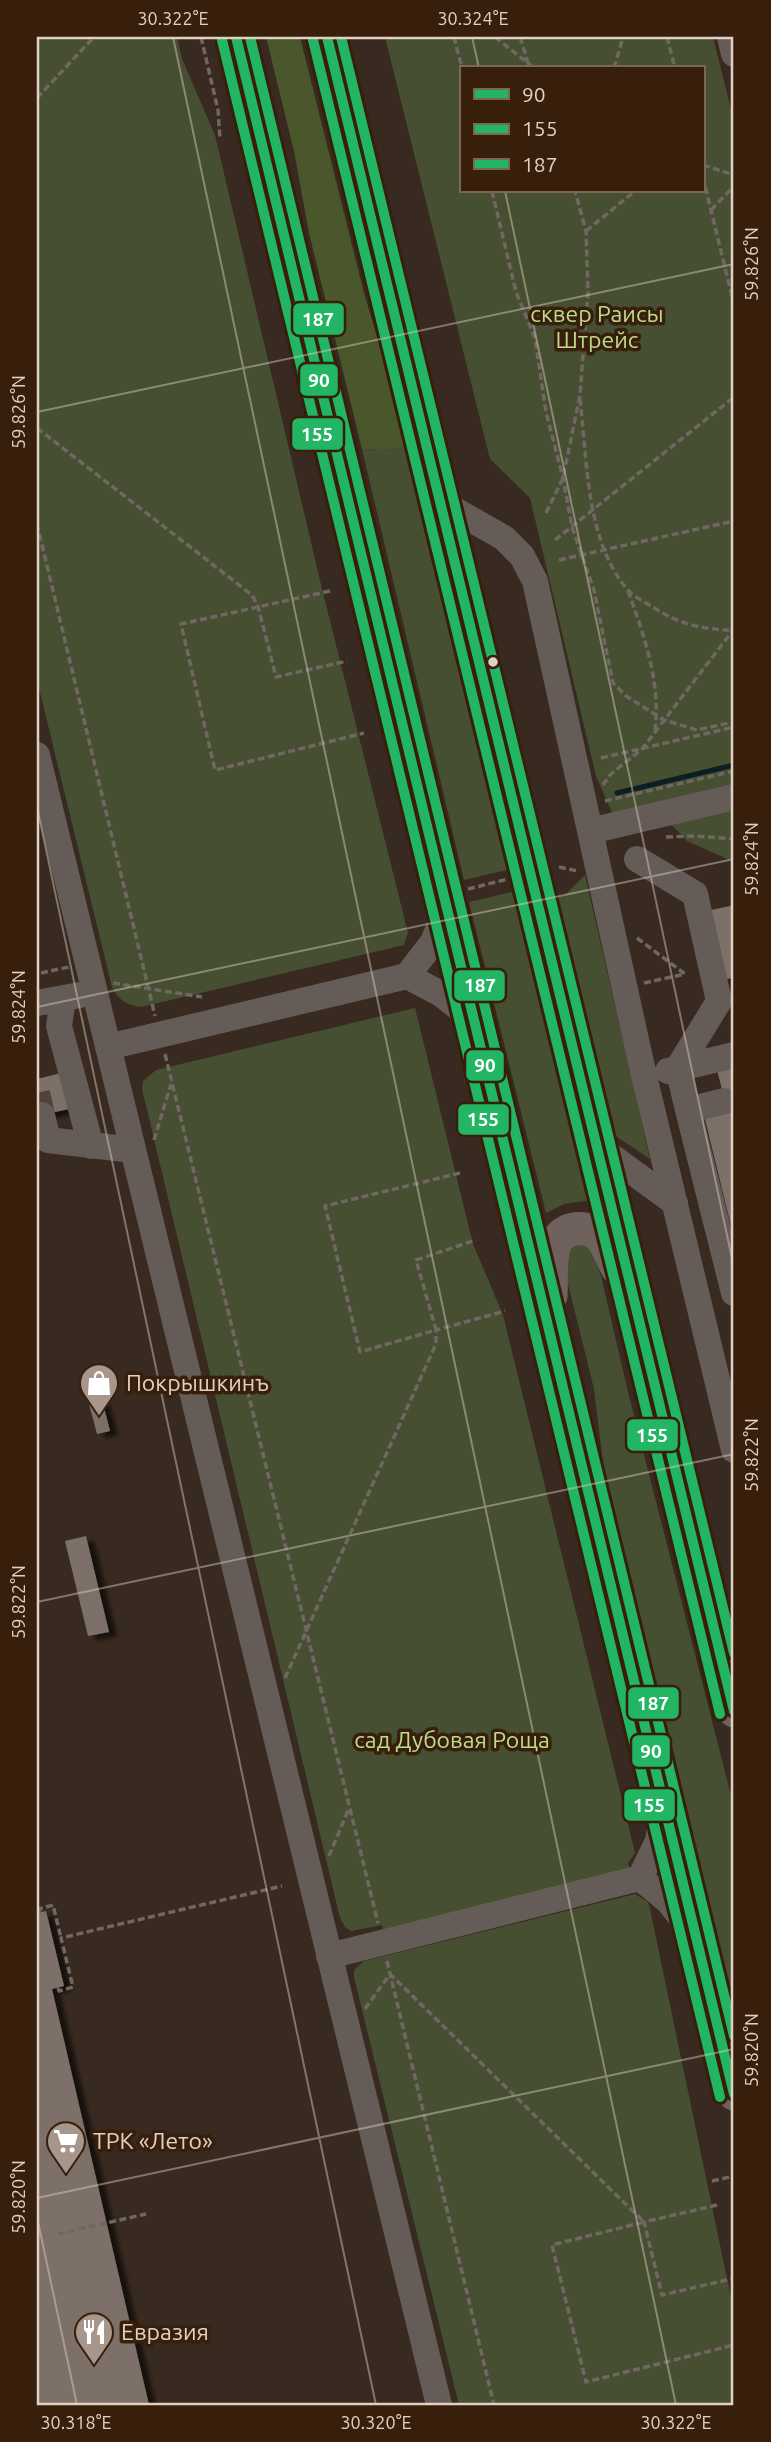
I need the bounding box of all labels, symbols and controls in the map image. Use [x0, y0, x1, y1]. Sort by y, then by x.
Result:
text: 30.322°E [137, 8, 209, 28]
text: 30.324°E [437, 8, 509, 28]
legend [460, 66, 704, 192]
text: 90 [522, 82, 546, 106]
text: 155 [522, 116, 558, 140]
text: 187 [522, 152, 558, 176]
text: 59.826°N [741, 227, 761, 301]
park label: сквер Раисы Штрейс [530, 301, 664, 352]
line badge: 187 [292, 302, 345, 336]
text: 187 [302, 308, 334, 330]
line badge: 90 [299, 363, 339, 397]
text: 90 [308, 369, 330, 391]
text: 59.826°N [8, 375, 28, 449]
line badge: 155 [291, 417, 344, 451]
text: 155 [301, 423, 333, 445]
unlabelled marker [486, 655, 500, 669]
text: 59.824°N [741, 822, 761, 896]
line badge: 187 [453, 969, 506, 1002]
text: 59.824°N [8, 970, 28, 1044]
text: 187 [464, 974, 496, 996]
line badge: 90 [465, 1049, 505, 1082]
text: 90 [474, 1054, 496, 1076]
line badge: 155 [457, 1103, 510, 1136]
text: 155 [467, 1108, 499, 1130]
shop icon: Покрышкинъ [78, 1362, 120, 1417]
place label: Покрышкинъ [126, 1370, 269, 1395]
line badge: 155 [626, 1418, 679, 1452]
text: 59.822°N [741, 1418, 761, 1492]
text: 155 [636, 1424, 668, 1446]
text: 59.822°N [8, 1565, 28, 1639]
line badge: 187 [627, 1686, 680, 1720]
text: 187 [637, 1692, 669, 1714]
park label: сад Дубовая Роща [354, 1727, 550, 1752]
line badge: 90 [631, 1734, 671, 1768]
text: 90 [640, 1740, 662, 1762]
line badge: 155 [623, 1788, 676, 1822]
text: 155 [633, 1794, 665, 1816]
text: 59.820°N [741, 2013, 761, 2087]
supermarket icon: ТРК «Лето» [45, 2120, 87, 2175]
place label: ТРК «Лето» [93, 2128, 213, 2153]
text: 59.820°N [8, 2160, 28, 2234]
restaurant icon: Евразия [73, 2311, 115, 2366]
place label: Евразия [121, 2319, 209, 2344]
text: 30.318°E [40, 2412, 112, 2432]
text: 30.320°E [340, 2412, 412, 2432]
text: 30.322°E [640, 2412, 712, 2432]

